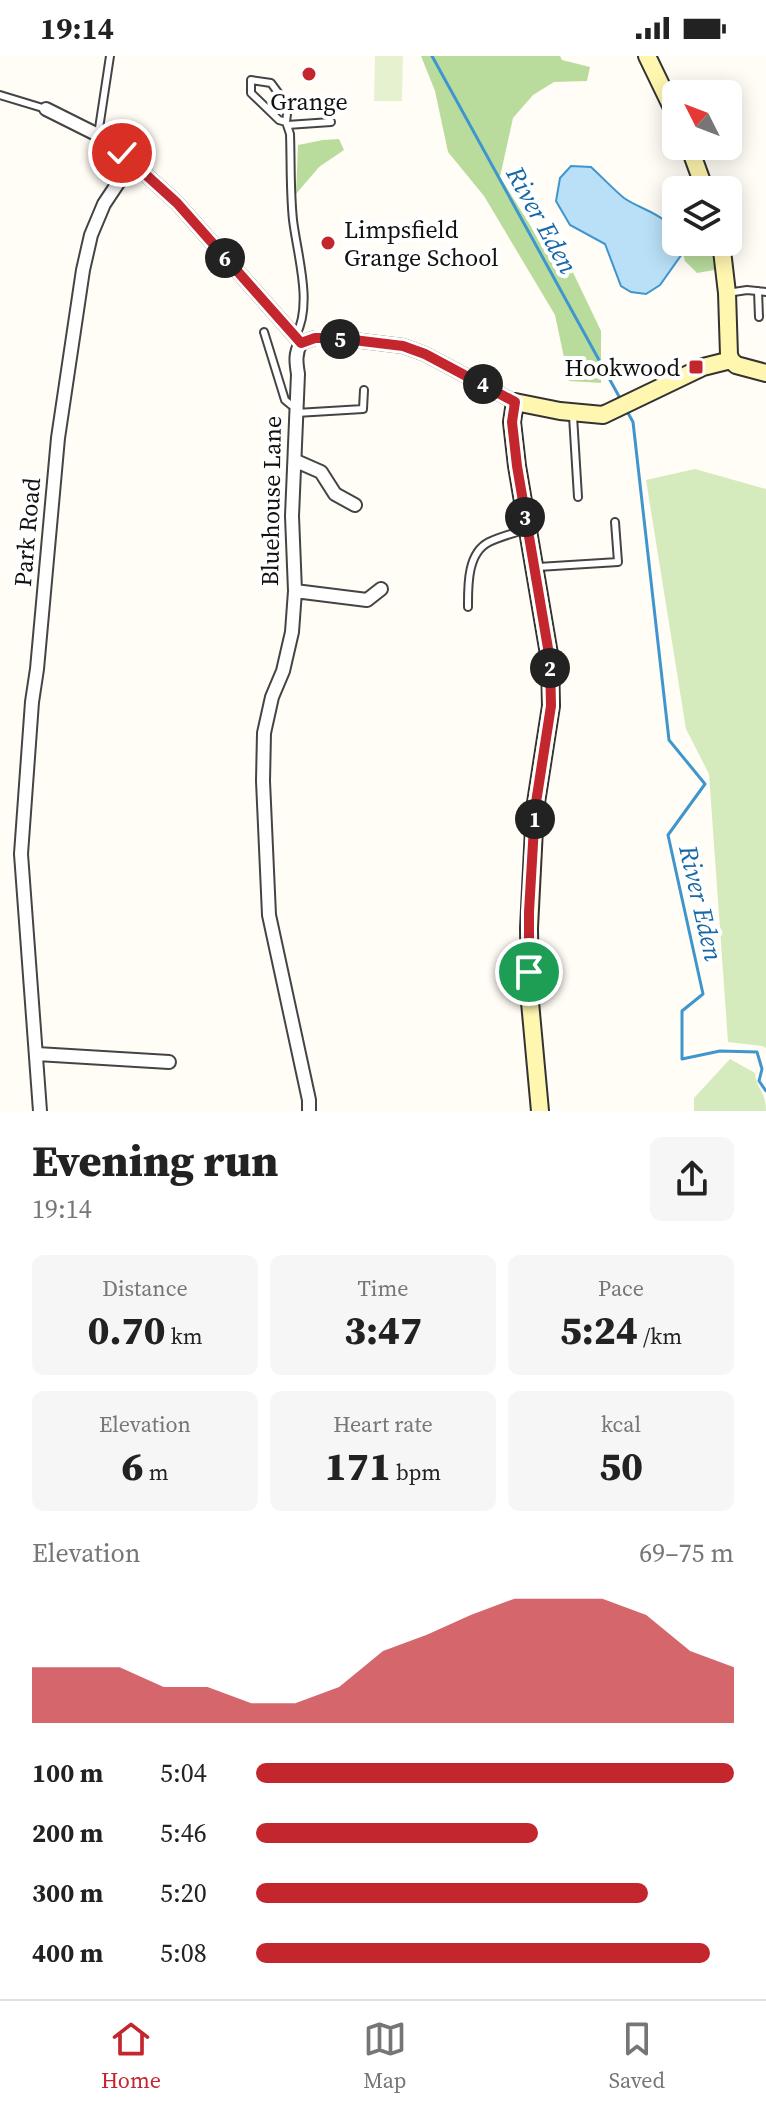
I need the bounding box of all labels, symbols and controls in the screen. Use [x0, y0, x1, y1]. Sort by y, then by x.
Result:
text: 19:14 [40, 8, 114, 49]
marker: Grange [300, 65, 318, 83]
north arrow [662, 80, 742, 160]
map controls [662, 80, 742, 256]
place label: Grange [270, 85, 348, 118]
pin [88, 119, 156, 187]
icon: check [100, 131, 144, 175]
water label: River Eden [497, 159, 586, 281]
button: layers [662, 176, 742, 256]
place label: Limpsfield Grange School [344, 213, 498, 274]
marker: Limpsfield Grange School [319, 234, 337, 252]
pin: 6 [205, 238, 245, 278]
text: 6 [219, 243, 231, 273]
pin: 5 [320, 319, 360, 359]
text: 5 [334, 324, 346, 354]
place label: Hookwood [565, 351, 680, 384]
marker: Hookwood [687, 358, 705, 376]
pin: 4 [463, 364, 503, 404]
text: 4 [477, 369, 489, 399]
street label: Bluehouse Lane [253, 416, 289, 586]
street label: Park Road [6, 476, 48, 588]
pin: 3 [505, 497, 545, 537]
text: 3 [519, 502, 531, 532]
pin: 2 [530, 648, 570, 688]
text: 2 [544, 653, 556, 683]
pin: 1 [515, 799, 555, 839]
text: 1 [529, 804, 541, 834]
water label: River Eden [670, 841, 732, 965]
pin [495, 938, 563, 1006]
icon: arrive [507, 950, 551, 994]
text: Evening run [32, 1130, 278, 1191]
button: share [650, 1137, 734, 1221]
text: 19:14 [32, 1191, 92, 1227]
text: Distance [102, 1273, 188, 1303]
text: Time [358, 1273, 408, 1303]
text: Pace [598, 1273, 644, 1303]
text: 0.70 [87, 1303, 166, 1357]
text: 3:47 [344, 1303, 422, 1357]
text: 5:24 [560, 1303, 638, 1357]
text: km [166, 1321, 203, 1351]
text: /km [638, 1321, 682, 1351]
text: Elevation [99, 1409, 191, 1439]
text: Heart rate [333, 1409, 433, 1439]
text: kcal [601, 1409, 641, 1439]
text: 6 [122, 1439, 144, 1493]
text: 171 [325, 1439, 391, 1493]
text: 50 [599, 1439, 643, 1493]
text: m [144, 1457, 169, 1487]
text: bpm [391, 1457, 441, 1487]
text: Elevation [32, 1535, 141, 1571]
text: 69–75 m [639, 1535, 734, 1571]
text: 100 m [32, 1755, 103, 1791]
text: 5:04 [160, 1755, 207, 1791]
text: 200 m [32, 1815, 103, 1851]
text: 5:46 [160, 1815, 207, 1851]
text: 300 m [32, 1875, 103, 1911]
text: 5:20 [160, 1875, 207, 1911]
text: 400 m [32, 1935, 103, 1971]
text: 5:08 [160, 1935, 207, 1971]
tab: Home [101, 2017, 161, 2095]
tab: Map [363, 2017, 407, 2095]
tab: Saved [609, 2017, 665, 2095]

